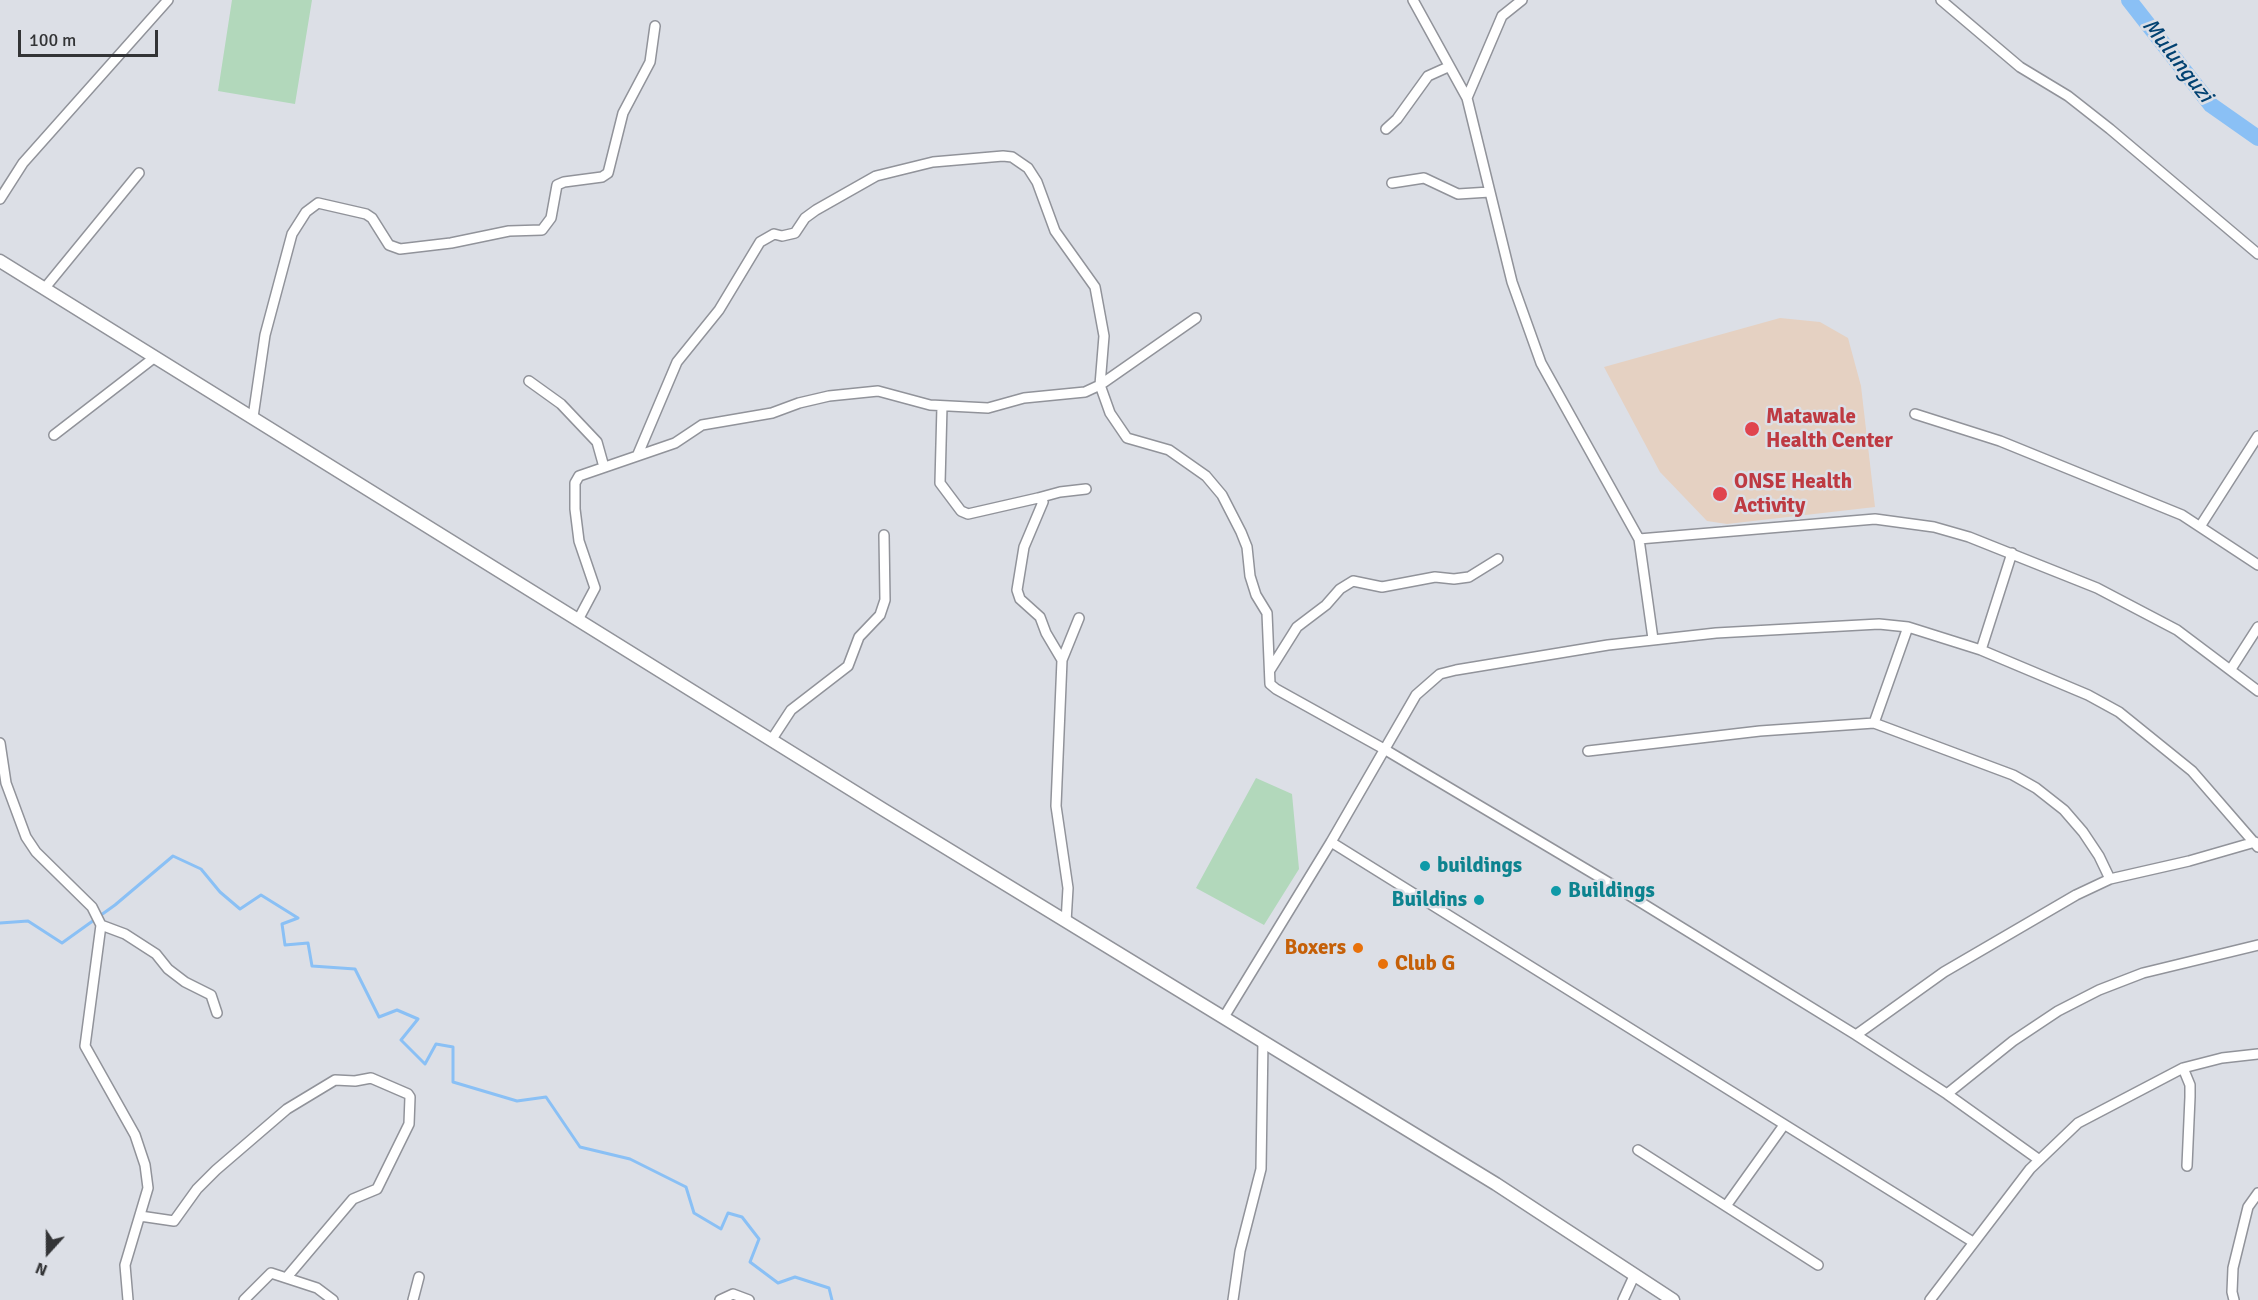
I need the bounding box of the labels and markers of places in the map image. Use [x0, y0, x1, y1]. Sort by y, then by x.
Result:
place label: Matawale Health Center [1766, 404, 1893, 454]
marker: Matawale Health Center [1743, 420, 1761, 438]
place label: ONSE Health Activity [1734, 469, 1852, 519]
marker: ONSE Health Activity [1711, 485, 1729, 503]
place label: buildings [1437, 853, 1522, 879]
marker: buildings [1418, 859, 1432, 873]
place label: Buildings [1568, 878, 1655, 904]
marker: Buildings [1549, 884, 1563, 898]
place label: Buildins [1392, 887, 1467, 913]
marker: Buildins [1472, 893, 1486, 907]
place label: Boxers [1284, 935, 1346, 961]
marker: Boxers [1351, 941, 1365, 955]
place label: Club G [1395, 951, 1455, 977]
marker: Club G [1376, 957, 1390, 971]

